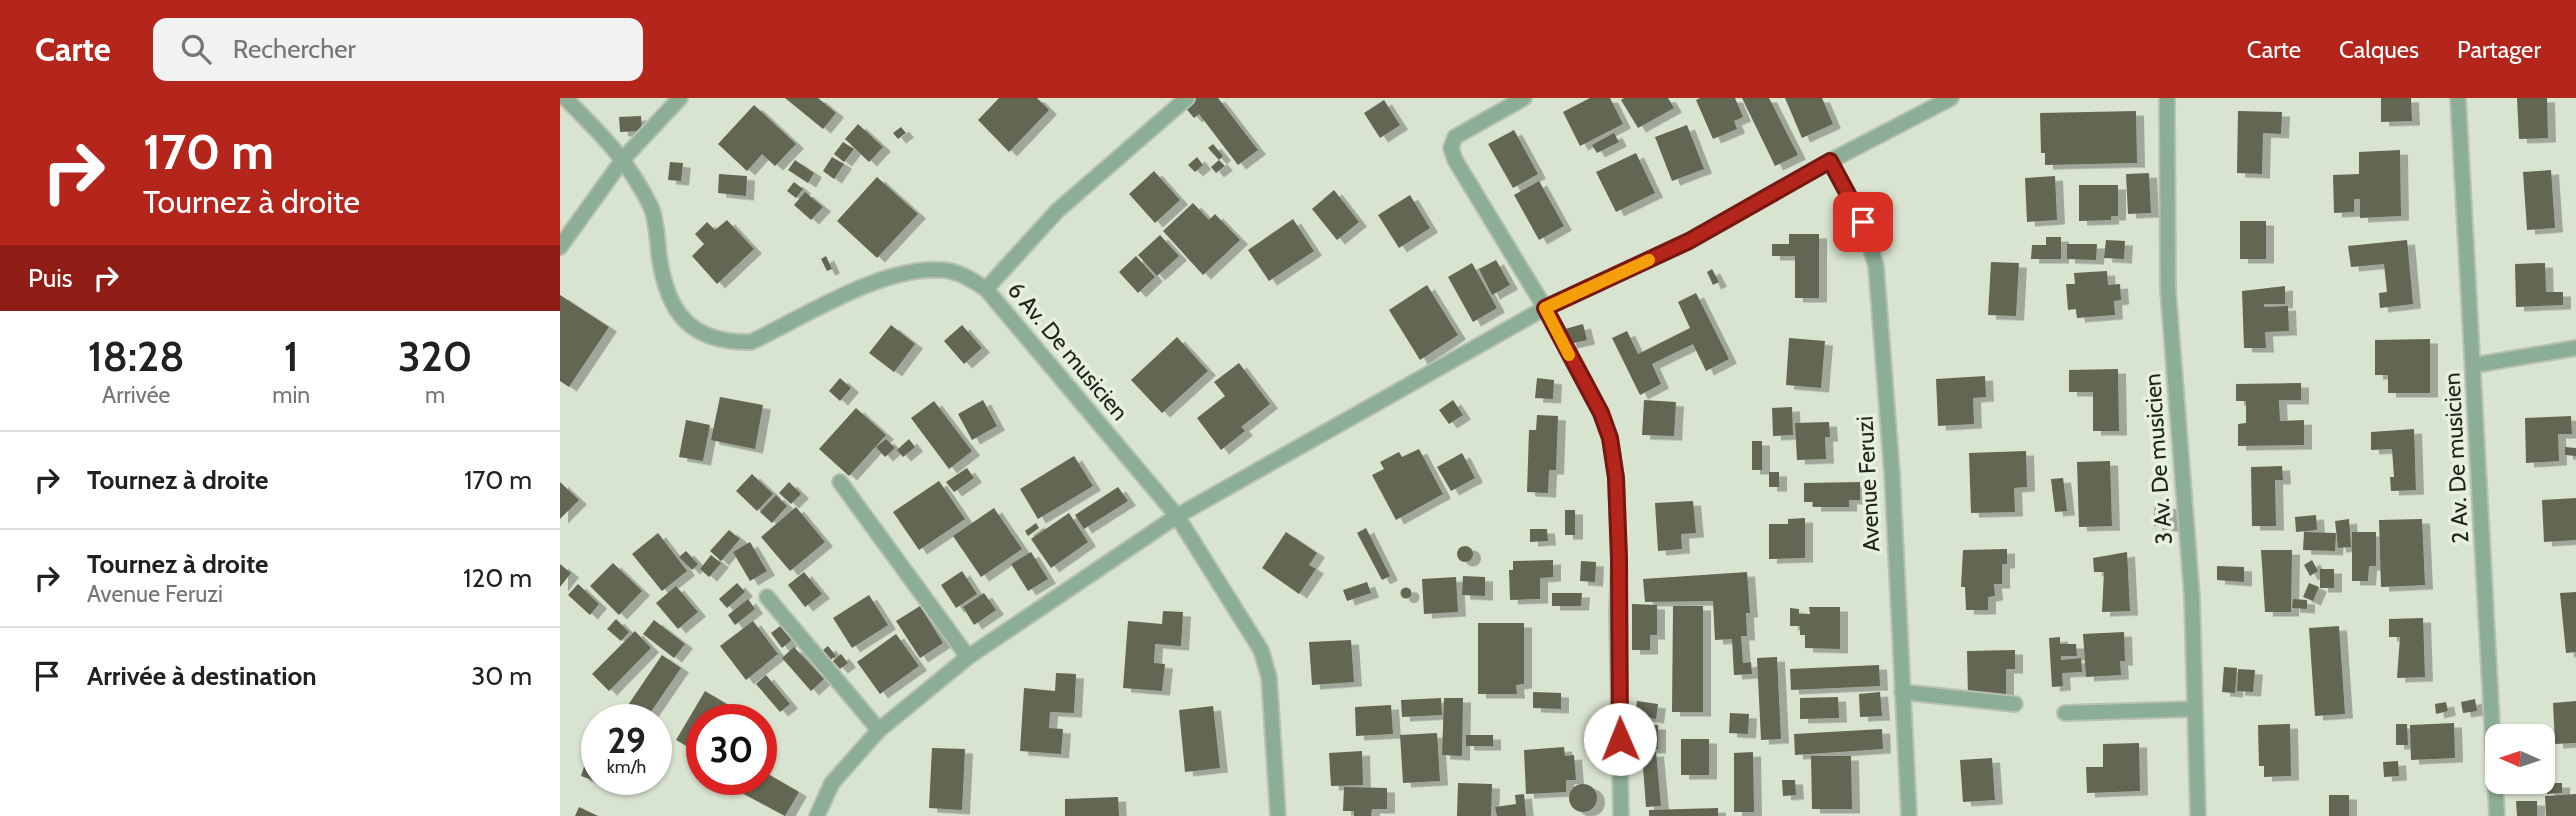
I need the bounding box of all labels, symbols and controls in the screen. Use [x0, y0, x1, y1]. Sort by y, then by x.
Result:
search box [153, 18, 643, 81]
text: Carte [35, 29, 111, 69]
icon: search [177, 30, 215, 68]
text: Rechercher [233, 33, 356, 65]
text: Carte [2247, 35, 2301, 64]
text: Calques [2339, 35, 2419, 64]
text: Partager [2457, 35, 2541, 64]
text: 170 m [143, 122, 274, 181]
icon: right [28, 126, 119, 217]
text: Tournez à droite [143, 182, 360, 221]
pin [1833, 192, 1893, 252]
icon: arrive [1844, 203, 1882, 241]
icon: right [87, 259, 125, 297]
text: Puis [28, 262, 73, 294]
street label: 6 Av. De musicien [1002, 276, 1134, 426]
text: 18:28 [88, 330, 185, 382]
text: 1 [284, 330, 299, 382]
text: 320 [398, 330, 472, 382]
street label: 3 Av. De musicien [2138, 372, 2178, 546]
street label: 2 Av. De musicien [2438, 372, 2474, 544]
text: Arrivée [102, 381, 170, 409]
text: min [272, 381, 310, 409]
text: m [425, 381, 445, 409]
street label: Avenue Feruzi [1850, 415, 1886, 553]
icon: right [28, 461, 66, 499]
text: Tournez à droite [87, 464, 269, 496]
text: 170 m [464, 464, 532, 496]
text: Tournez à droite [87, 548, 269, 580]
icon: right [28, 559, 66, 597]
text: 120 m [463, 562, 532, 594]
text: Avenue Feruzi [87, 580, 223, 608]
icon: arrive [28, 657, 66, 695]
text: Arrivée à destination [87, 660, 317, 692]
text: 30 m [471, 660, 532, 692]
position arrow [1583, 702, 1657, 776]
speed limit sign: 30 [686, 704, 777, 795]
text: 29 [607, 719, 646, 762]
north arrow [2485, 724, 2555, 794]
map controls [2485, 724, 2555, 794]
text: km/h [607, 756, 646, 778]

